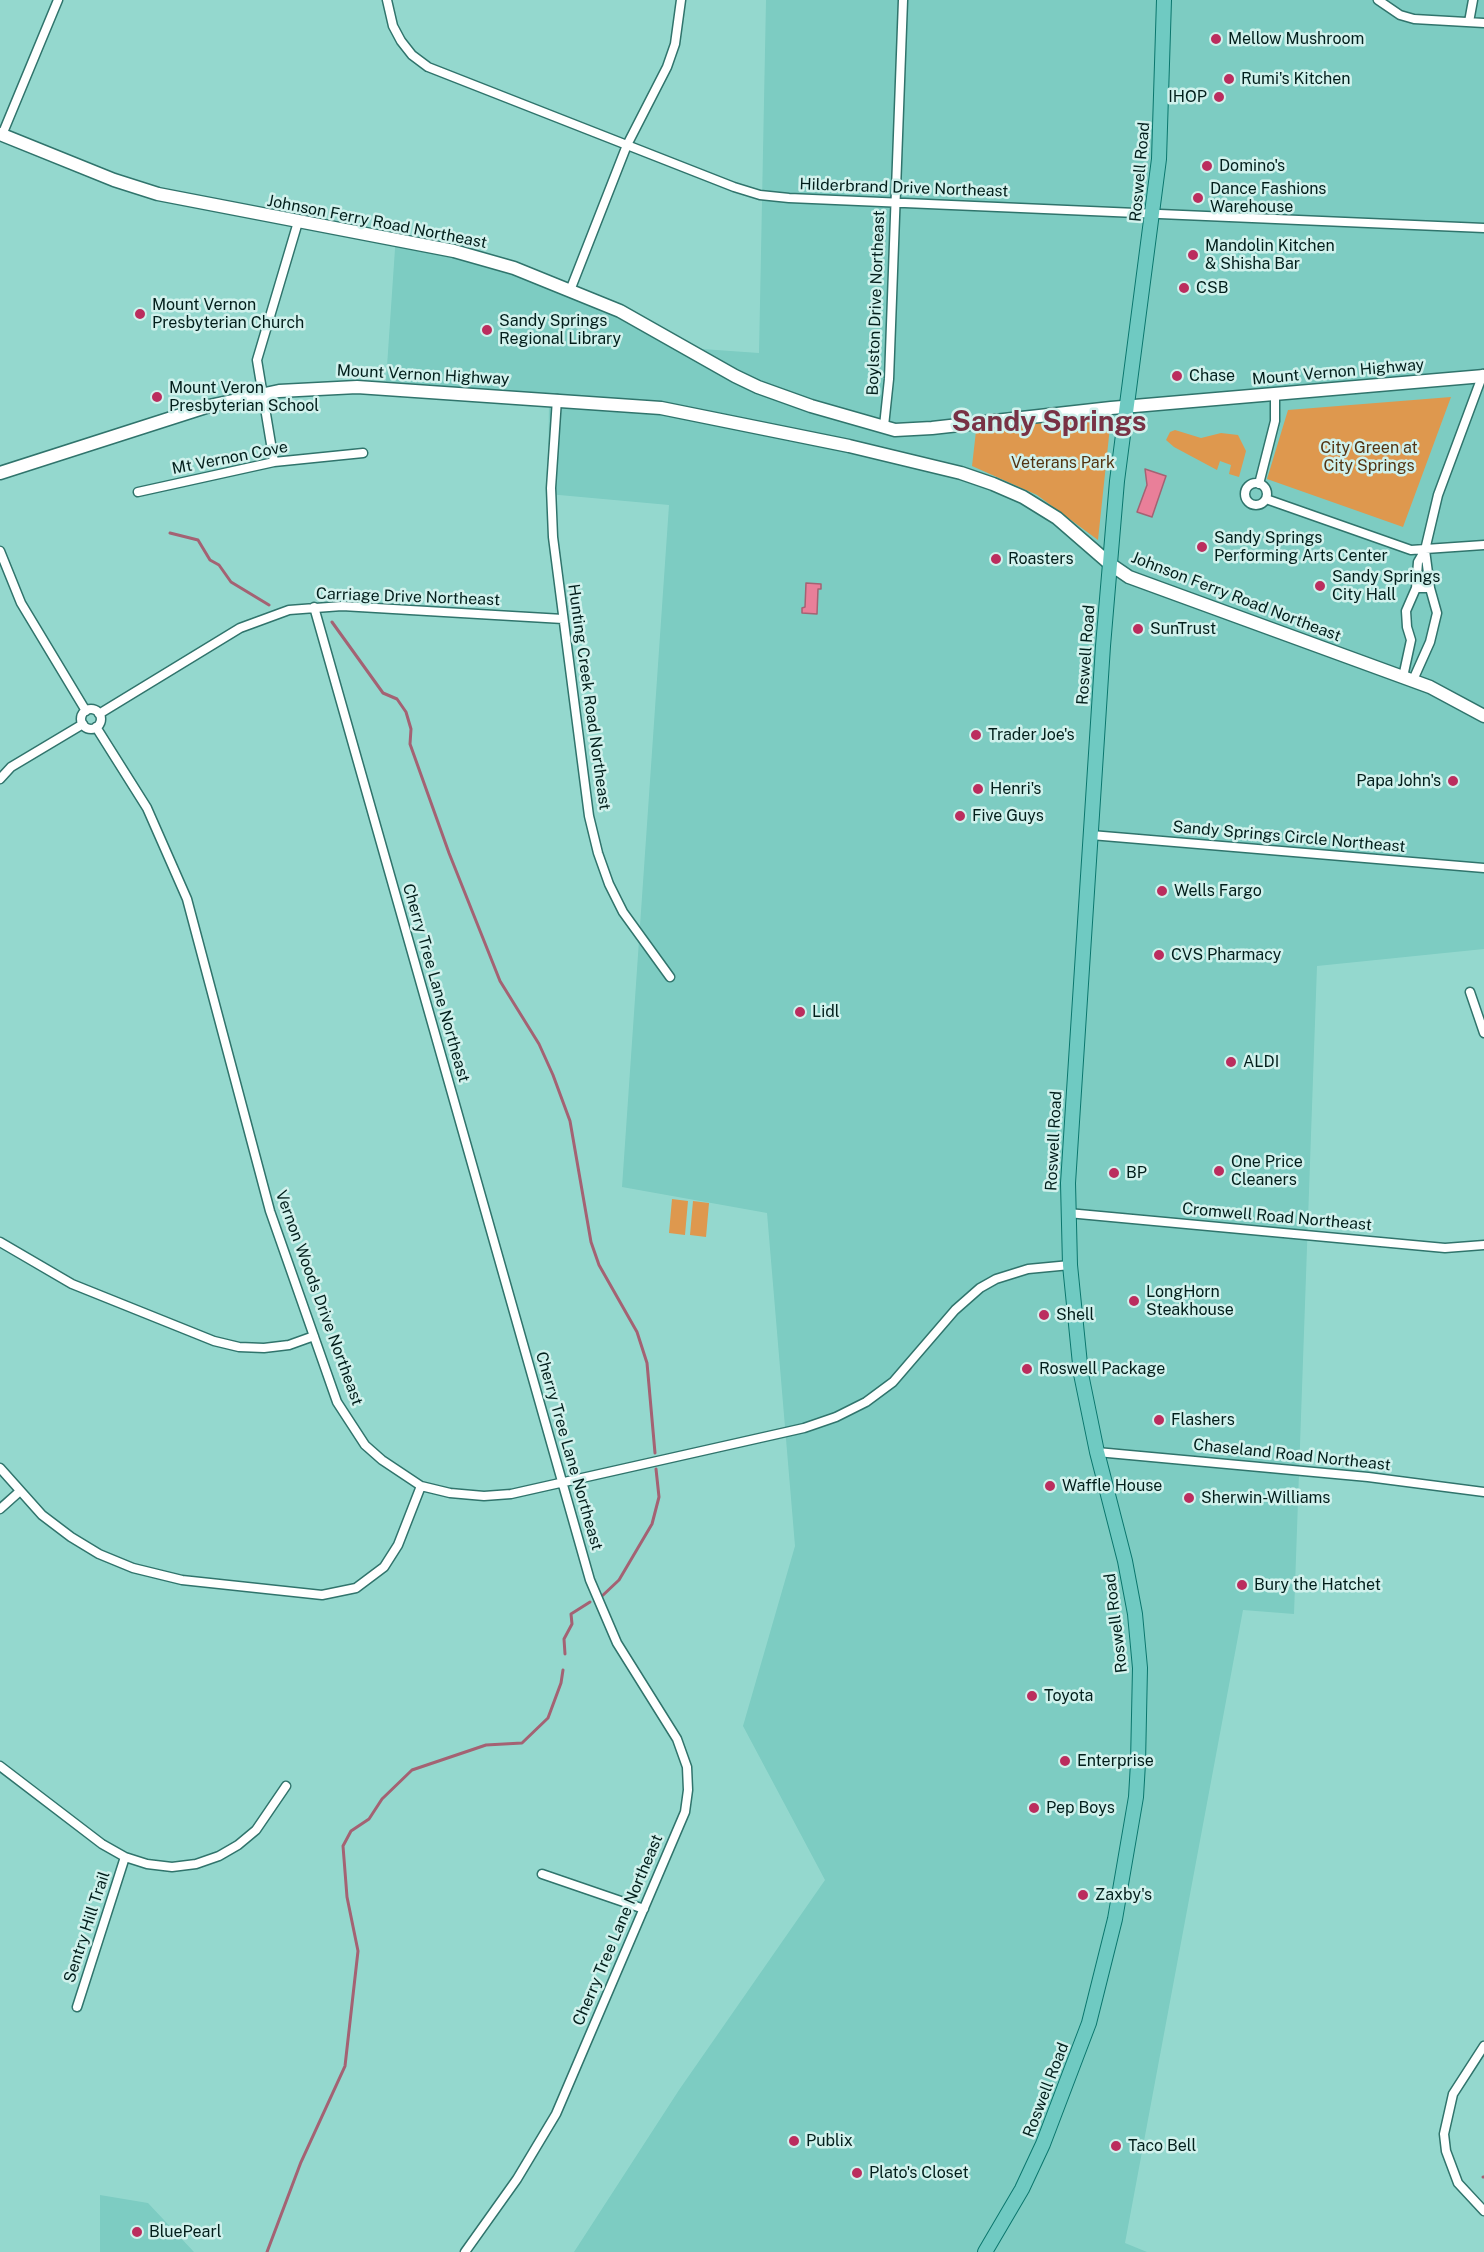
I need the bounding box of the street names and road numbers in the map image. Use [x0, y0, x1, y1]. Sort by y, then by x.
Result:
street label: Roswell Road [1126, 121, 1154, 223]
street label: Hilderbrand Drive Northeast [799, 175, 1009, 201]
street label: Johnson Ferry Road Northeast [265, 191, 489, 253]
street label: Boylston Drive Northeast [863, 210, 889, 396]
street label: Mount Vernon Highway [1251, 355, 1425, 389]
street label: Mount Vernon Highway [336, 361, 510, 389]
street label: Mt Vernon Cove [170, 437, 290, 479]
street label: Johnson Ferry Road Northeast [1128, 548, 1344, 646]
street label: Hunting Creek Road Northeast [564, 583, 614, 811]
street label: Carriage Drive Northeast [316, 584, 500, 610]
street label: Roswell Road [1073, 604, 1099, 706]
street label: Sandy Springs Circle Northeast [1172, 817, 1406, 857]
street label: Cherry Tree Lane Northeast [398, 881, 474, 1085]
street label: Roswell Road [1042, 1090, 1066, 1192]
street label: Vernon Woods Drive Northeast [271, 1188, 367, 1408]
street label: Cromwell Road Northeast [1181, 1199, 1373, 1235]
street label: Cherry Tree Lane Northeast [531, 1349, 607, 1553]
street label: Chaseland Road Northeast [1192, 1435, 1392, 1475]
street label: Roswell Road [1100, 1572, 1132, 1674]
street label: Cherry Tree Lane Northeast [569, 1831, 667, 2029]
street label: Sentry Hill Trail [60, 1869, 114, 1985]
street label: Roswell Road [1019, 2040, 1073, 2140]

